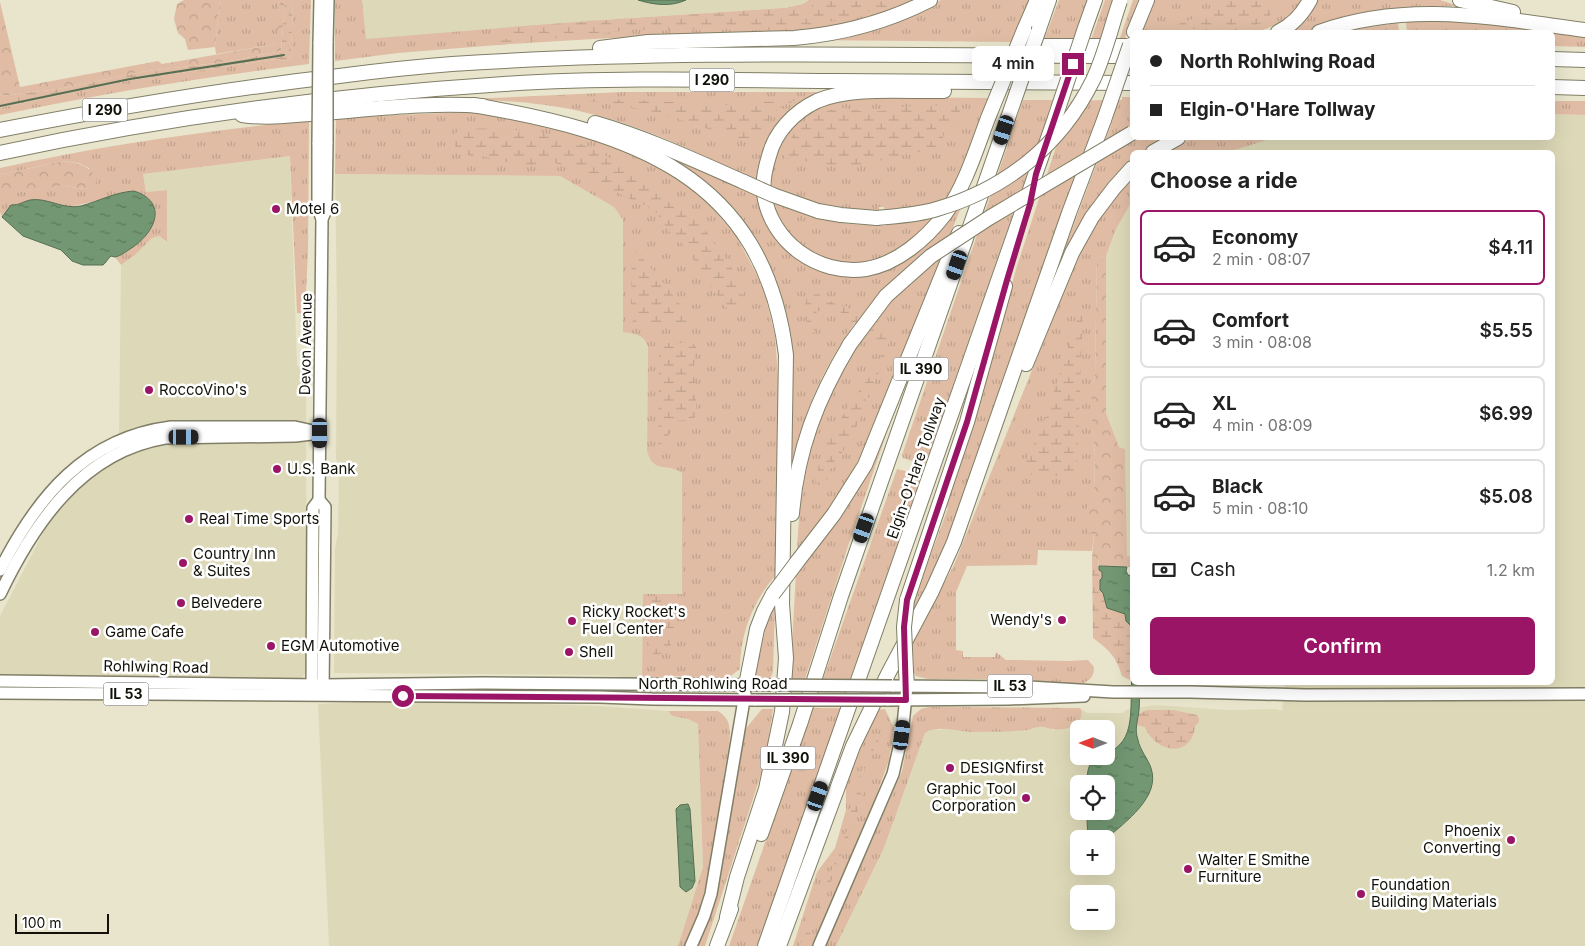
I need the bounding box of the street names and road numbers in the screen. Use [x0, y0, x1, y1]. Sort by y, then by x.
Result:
road number: I 290 [690, 68, 734, 92]
road number: I 290 [82, 98, 128, 122]
street label: Devon Avenue [295, 293, 316, 395]
road number: IL 390 [894, 358, 948, 380]
street label: Elgin-O'Hare Tollway [882, 394, 949, 541]
street label: Rohlwing Road [103, 656, 209, 677]
street label: North Rohlwing Road [638, 674, 788, 693]
road number: IL 53 [988, 674, 1032, 698]
road number: IL 53 [104, 682, 148, 706]
road number: IL 390 [760, 746, 816, 770]

